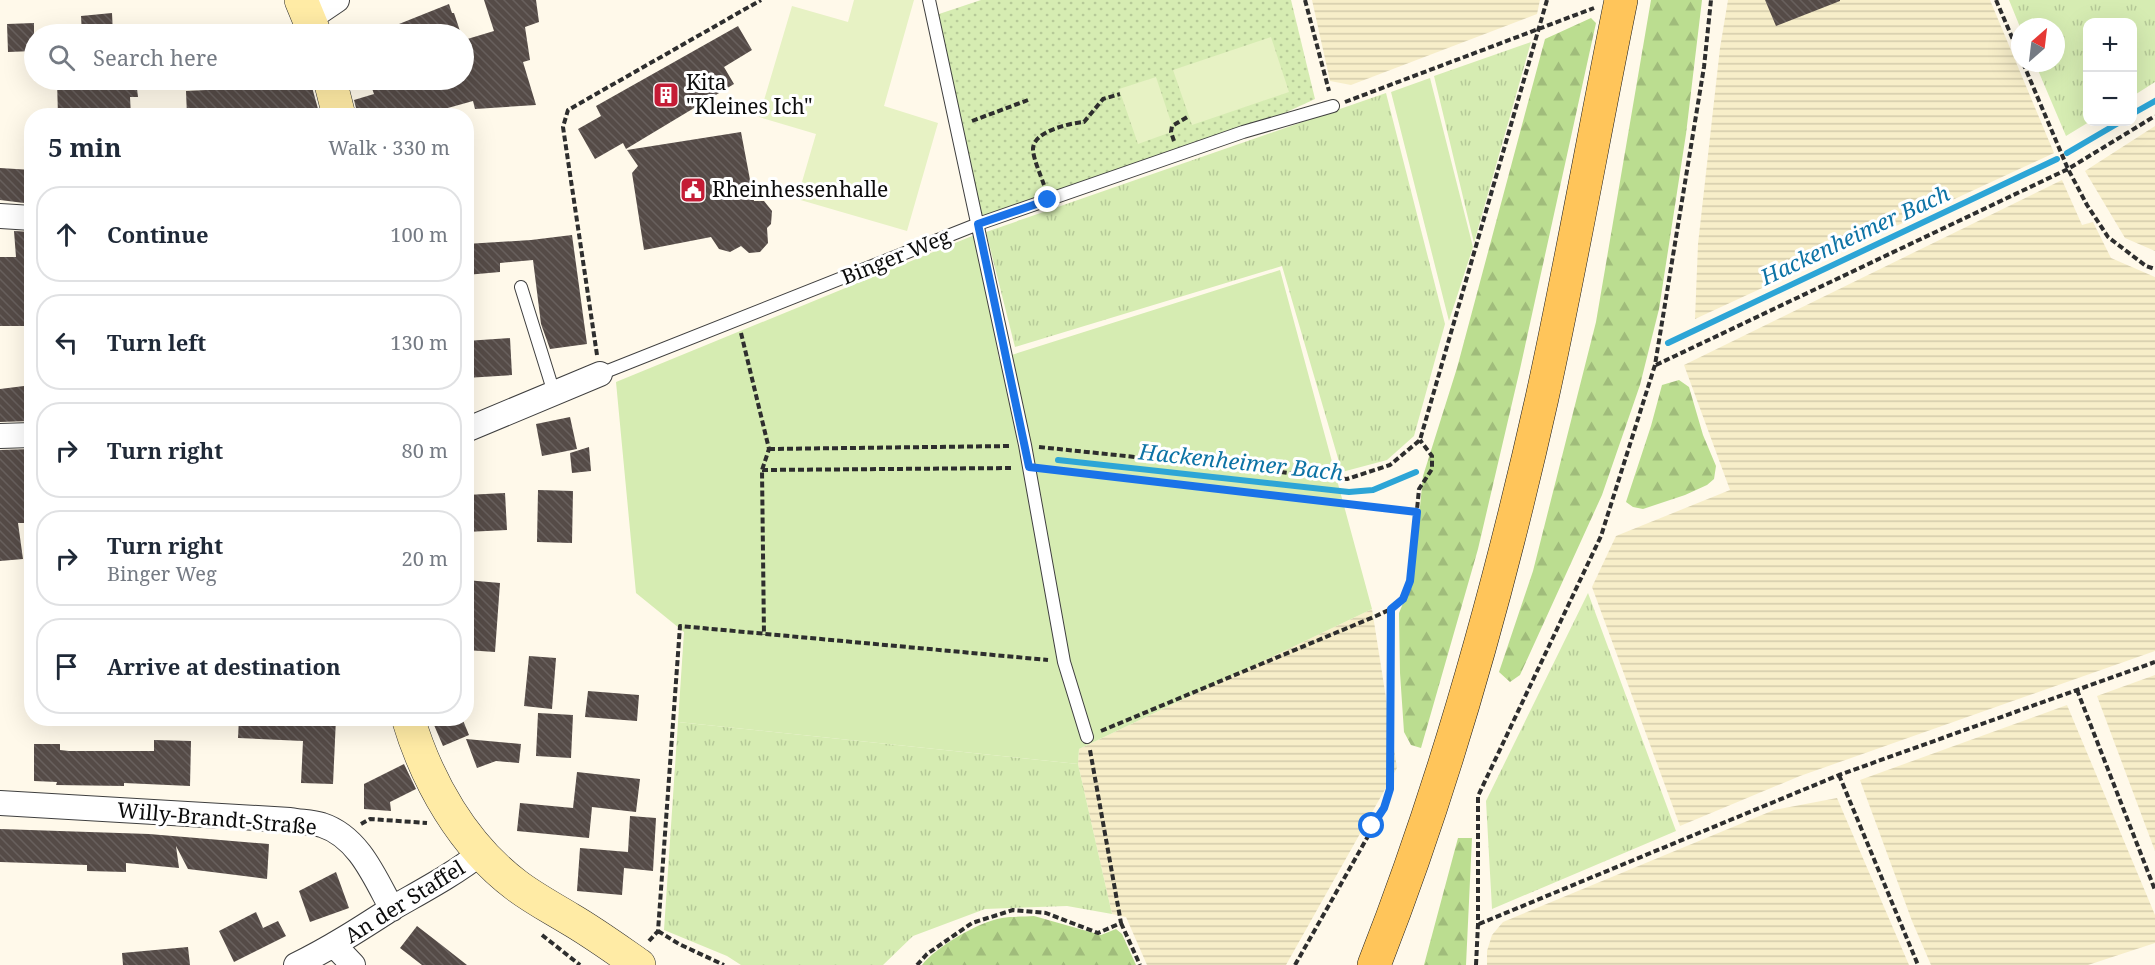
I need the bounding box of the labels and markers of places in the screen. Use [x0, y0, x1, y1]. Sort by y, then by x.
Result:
place label: Kita "Kleines Ich" [686, 68, 813, 120]
building icon: Kita "Kleines Ich" [651, 80, 681, 110]
public building icon: Rheinhessenhalle [678, 175, 708, 205]
place label: Rheinhessenhalle [712, 175, 888, 203]

